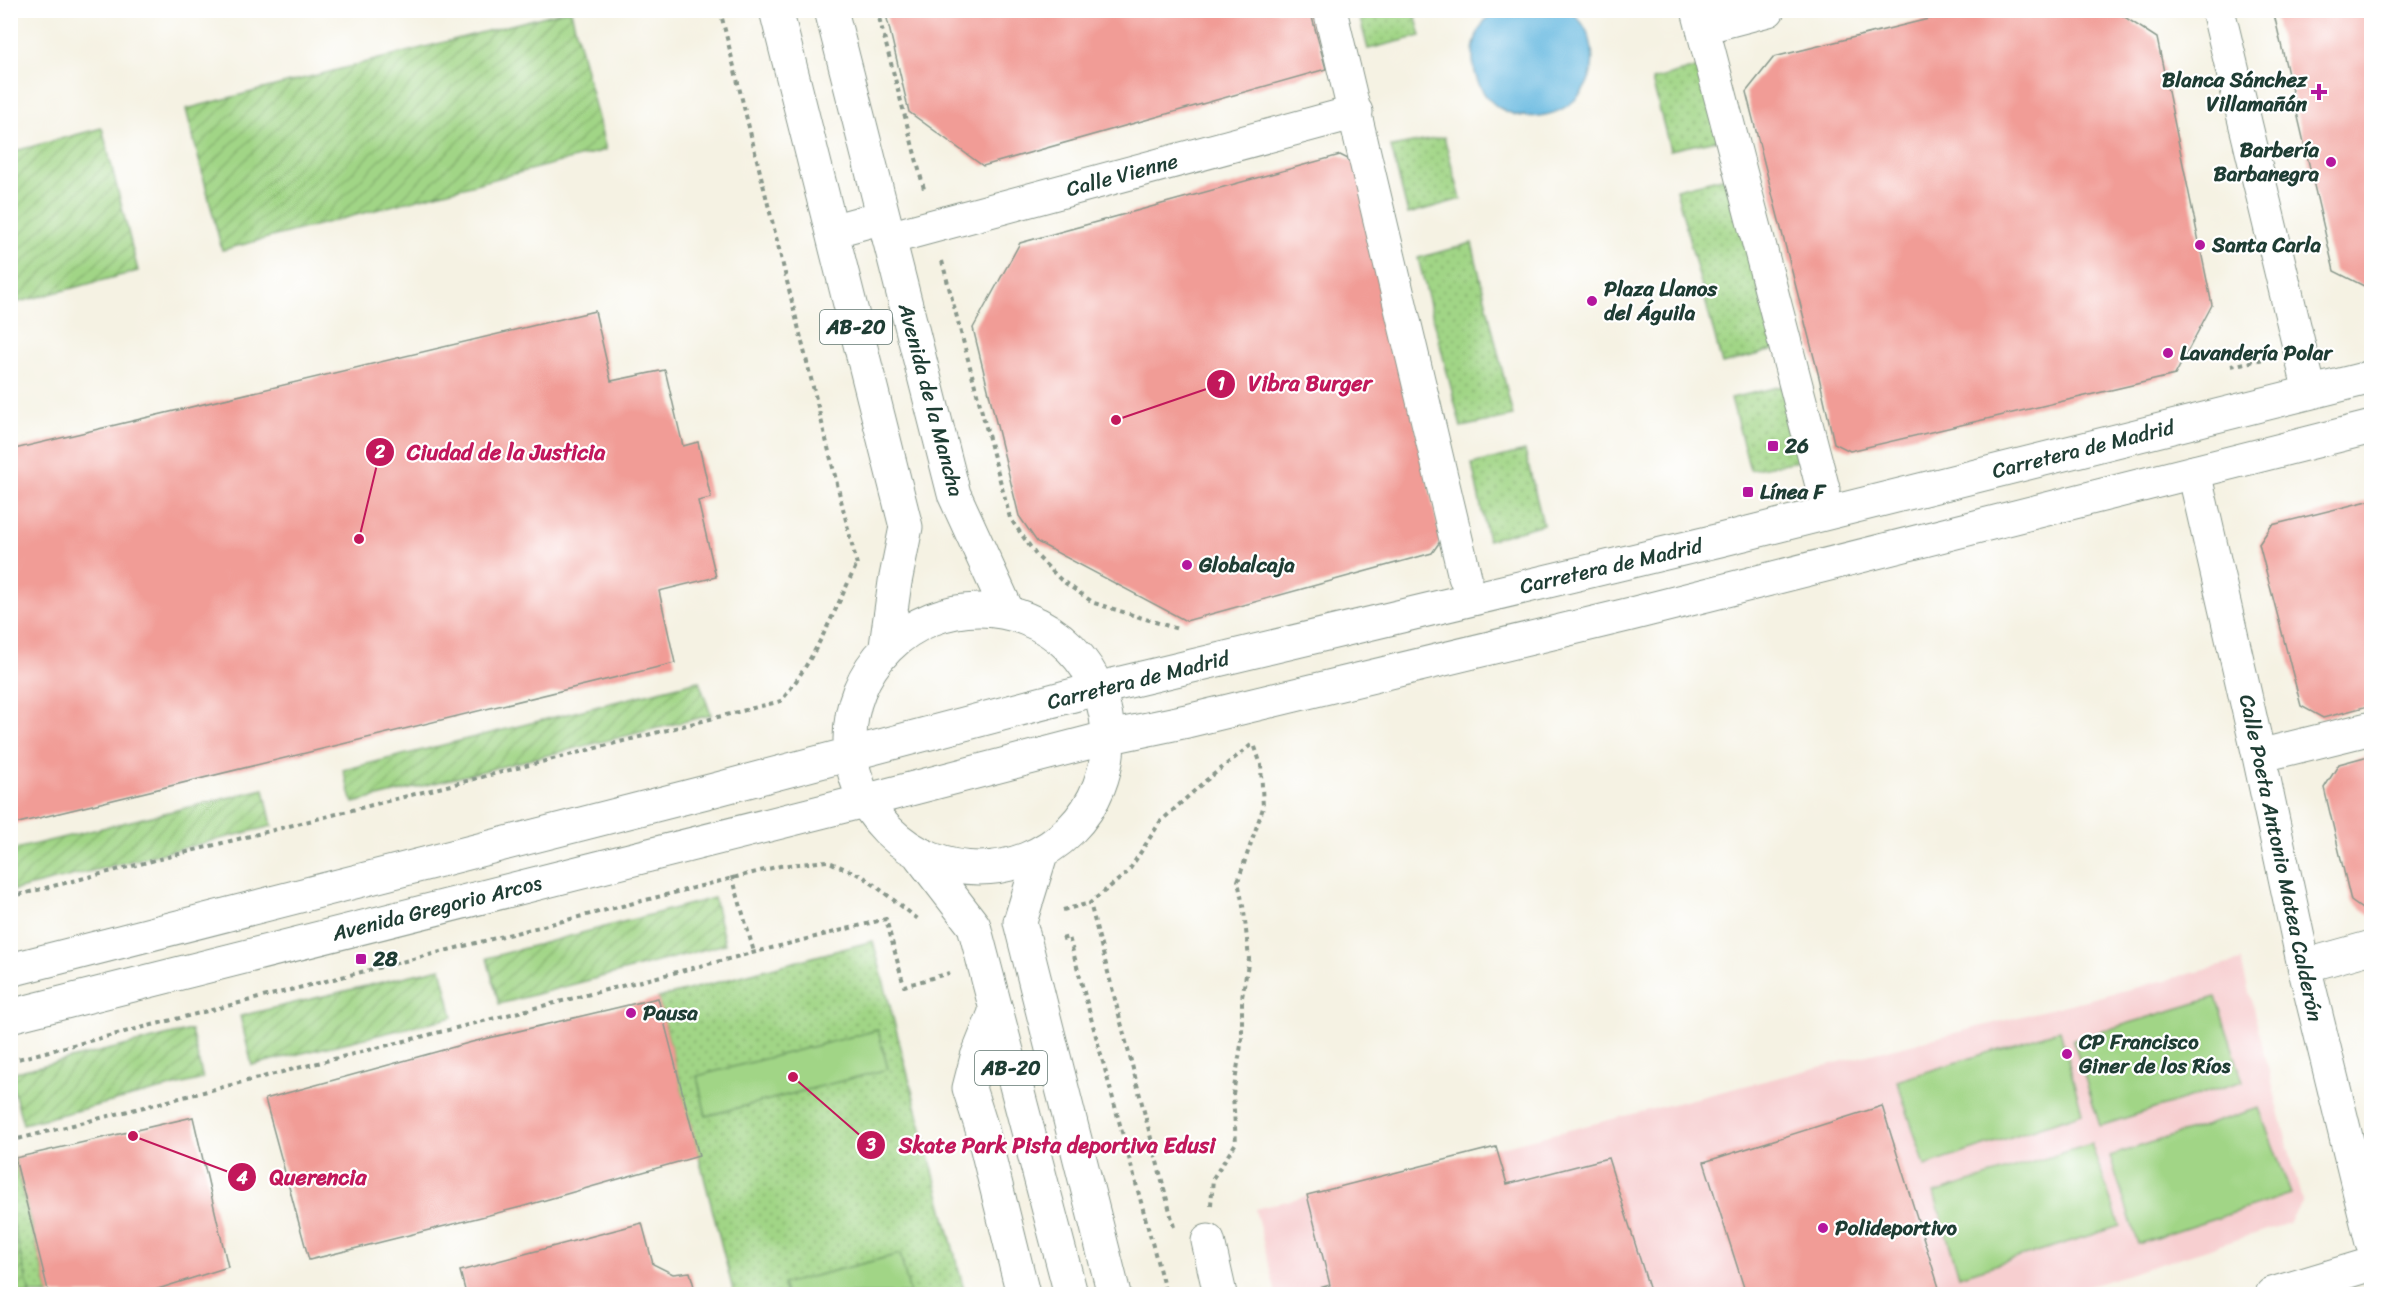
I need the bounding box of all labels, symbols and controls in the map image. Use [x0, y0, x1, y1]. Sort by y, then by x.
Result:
place label: Blanca Sánchez Villamañán [2162, 61, 2308, 123]
marker: Blanca Sánchez Villamañán [2312, 85, 2326, 99]
place label: Barbería Barbanegra [2214, 131, 2319, 193]
street label: Calle Vienne [1062, 142, 1182, 208]
marker: Barbería Barbanegra [2324, 155, 2338, 169]
place label: Santa Carla [2211, 226, 2321, 264]
marker: Santa Carla [2193, 238, 2207, 252]
place label: Plaza Llanos del Águila [1604, 270, 1717, 332]
marker: Plaza Llanos del Águila [1585, 294, 1599, 308]
street label: Avenida de la Mancha [887, 298, 975, 501]
road number: AB-20 [820, 310, 892, 344]
place label: Lavandería Polar [2180, 334, 2333, 372]
marker: Lavandería Polar [2161, 346, 2175, 360]
callout: Vibra Burger [1206, 364, 1383, 404]
text: Vibra Burger [1248, 364, 1374, 403]
text: 1 [1217, 368, 1225, 400]
street label: Carretera de Madrid [1988, 408, 2180, 490]
place label: 26 [1784, 427, 1809, 465]
callout: Ciudad de la Justicia [365, 432, 618, 472]
text: Ciudad de la Justicia [406, 433, 606, 472]
text: 2 [374, 436, 386, 468]
marker: 26 [1766, 439, 1780, 453]
place label: Línea F [1760, 473, 1828, 511]
marker: Línea F [1741, 485, 1755, 499]
street label: Carretera de Madrid [1516, 526, 1708, 605]
place label: Globalcaja [1198, 546, 1295, 584]
marker: Globalcaja [1180, 558, 1194, 572]
street label: Carretera de Madrid [1043, 639, 1235, 721]
street label: Calle Poeta Antonio Matea Calderón [2228, 691, 2334, 1025]
street label: Avenida Gregorio Arcos [327, 863, 546, 953]
place label: 28 [372, 940, 398, 978]
marker: 28 [354, 952, 368, 966]
place label: Pausa [643, 994, 698, 1032]
marker: Pausa [624, 1006, 638, 1020]
place label: CP Francisco Giner de los Ríos [2078, 1023, 2231, 1085]
marker: CP Francisco Giner de los Ríos [2060, 1047, 2074, 1061]
road number: AB-20 [975, 1051, 1047, 1085]
callout: Skate Park Pista deportiva Edusi [856, 1125, 1229, 1165]
text: Skate Park Pista deportiva Edusi [898, 1126, 1217, 1165]
text: 3 [865, 1129, 876, 1161]
callout: Querencia [227, 1157, 378, 1197]
text: Querencia [270, 1158, 367, 1197]
text: 4 [235, 1162, 248, 1194]
place label: Polideportivo [1835, 1209, 1957, 1247]
marker: Polideportivo [1816, 1221, 1830, 1235]

